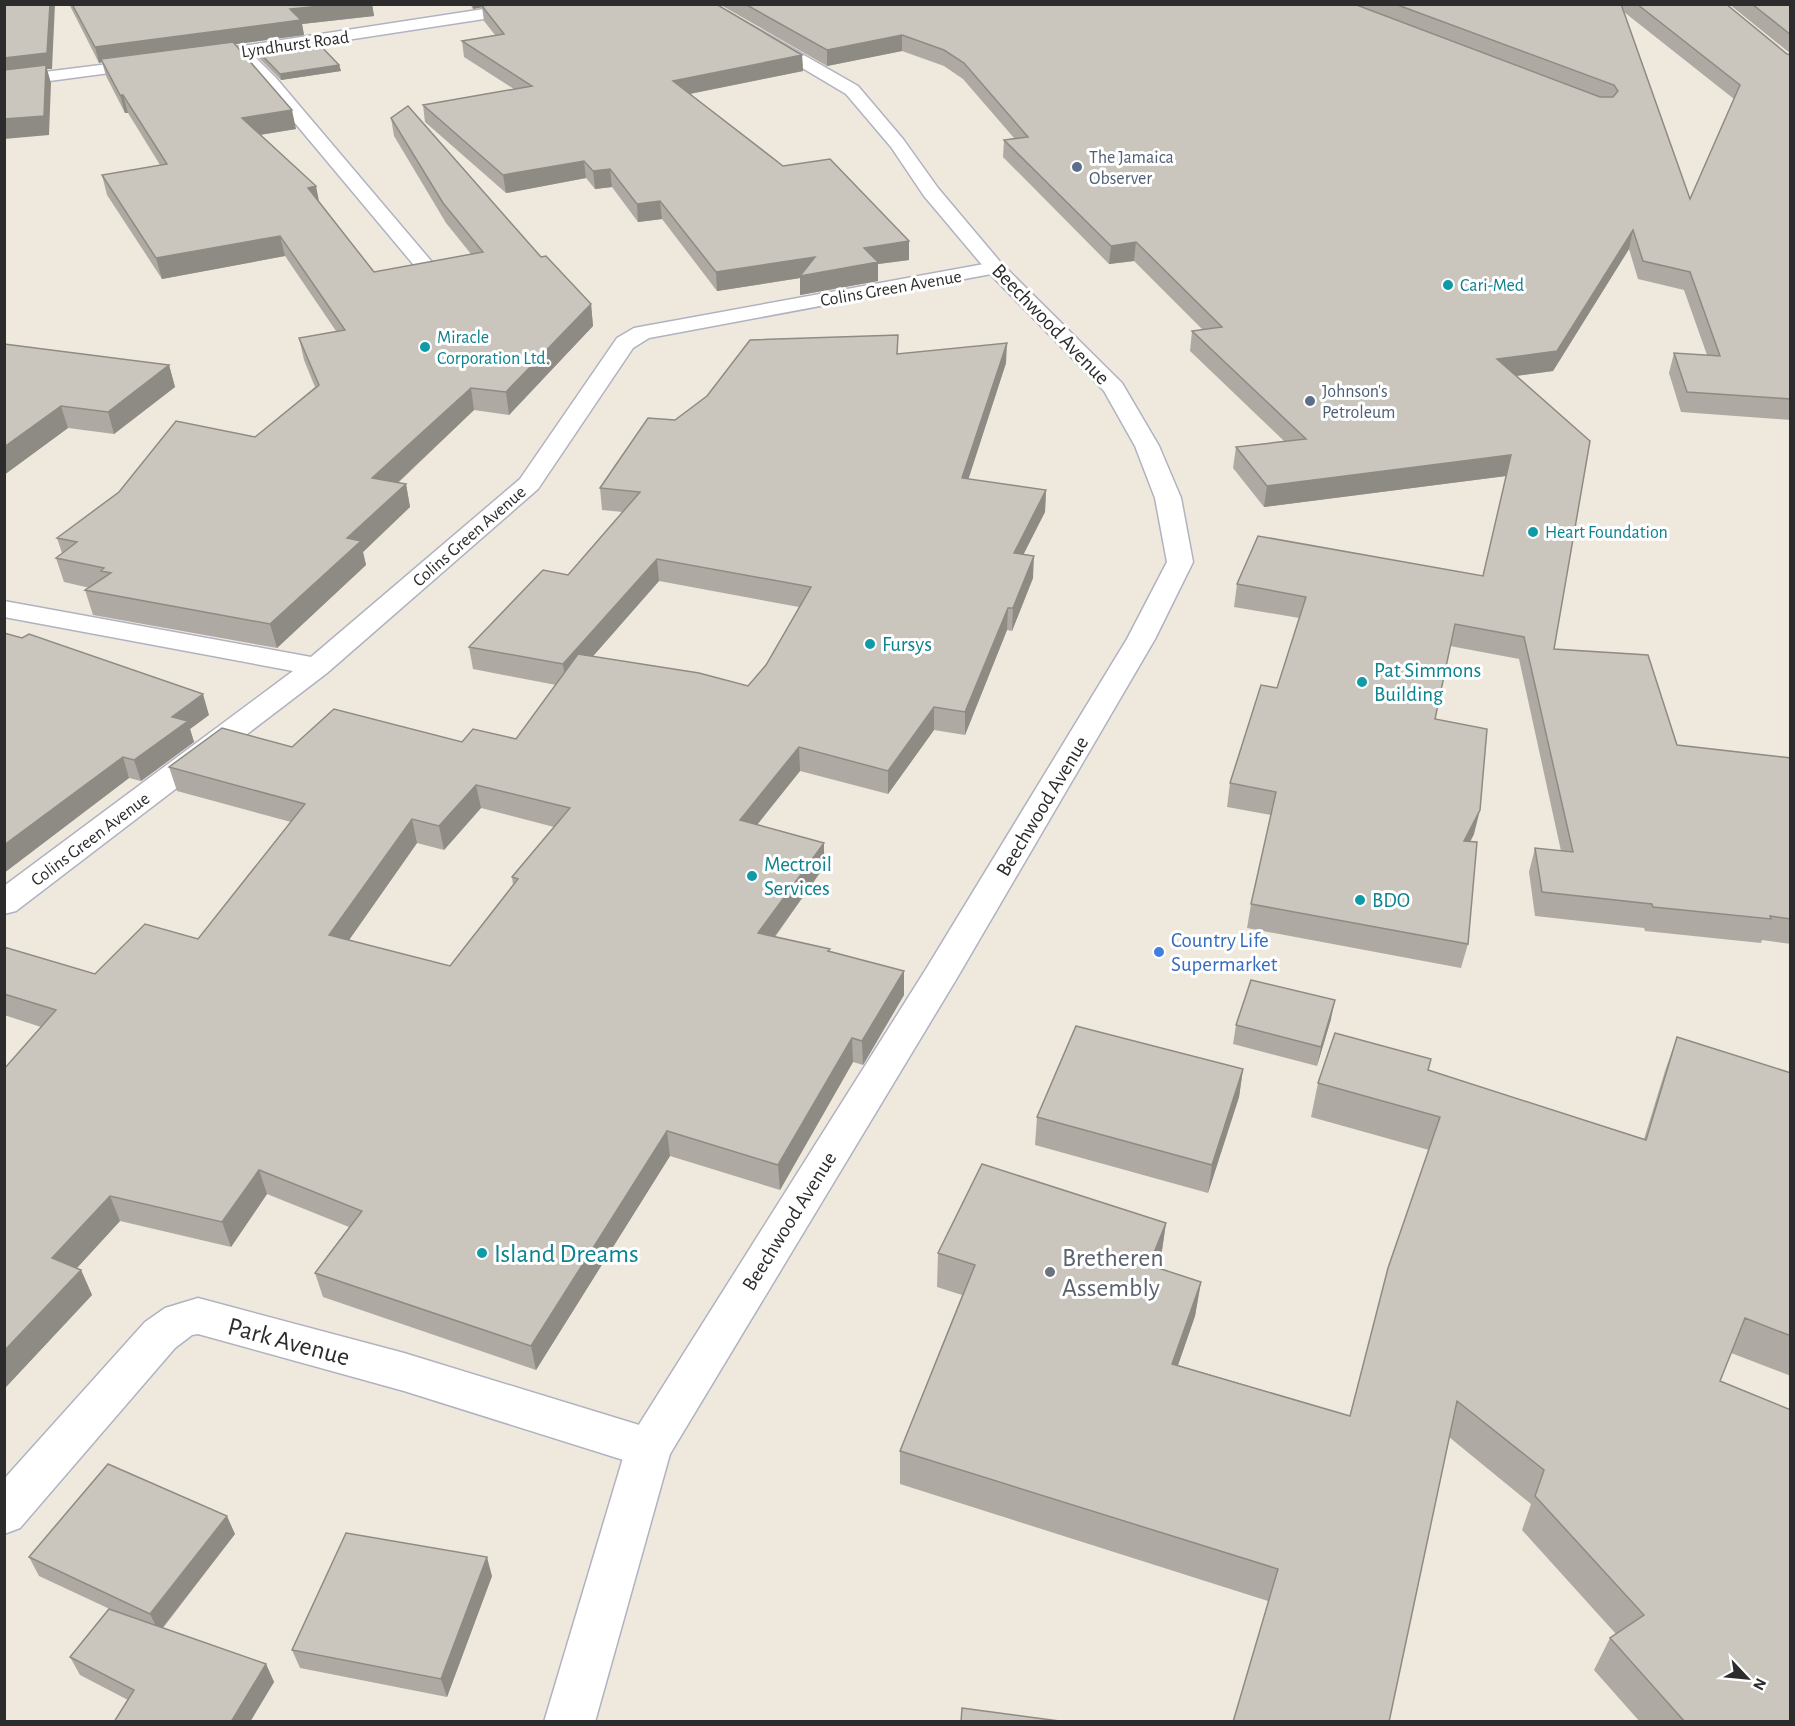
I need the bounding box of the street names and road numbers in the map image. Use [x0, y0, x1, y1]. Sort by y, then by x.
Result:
street label: Lyndhurst Road [240, 29, 350, 61]
street label: Beechwood Avenue [988, 260, 1113, 389]
street label: Colins Green Avenue [819, 268, 963, 310]
street label: Colins Green Avenue [410, 483, 530, 590]
street label: Beechwood Avenue [992, 733, 1092, 880]
street label: Colins Green Avenue [28, 790, 153, 890]
street label: Beechwood Avenue [738, 1148, 840, 1294]
street label: Park Avenue [225, 1313, 352, 1371]

